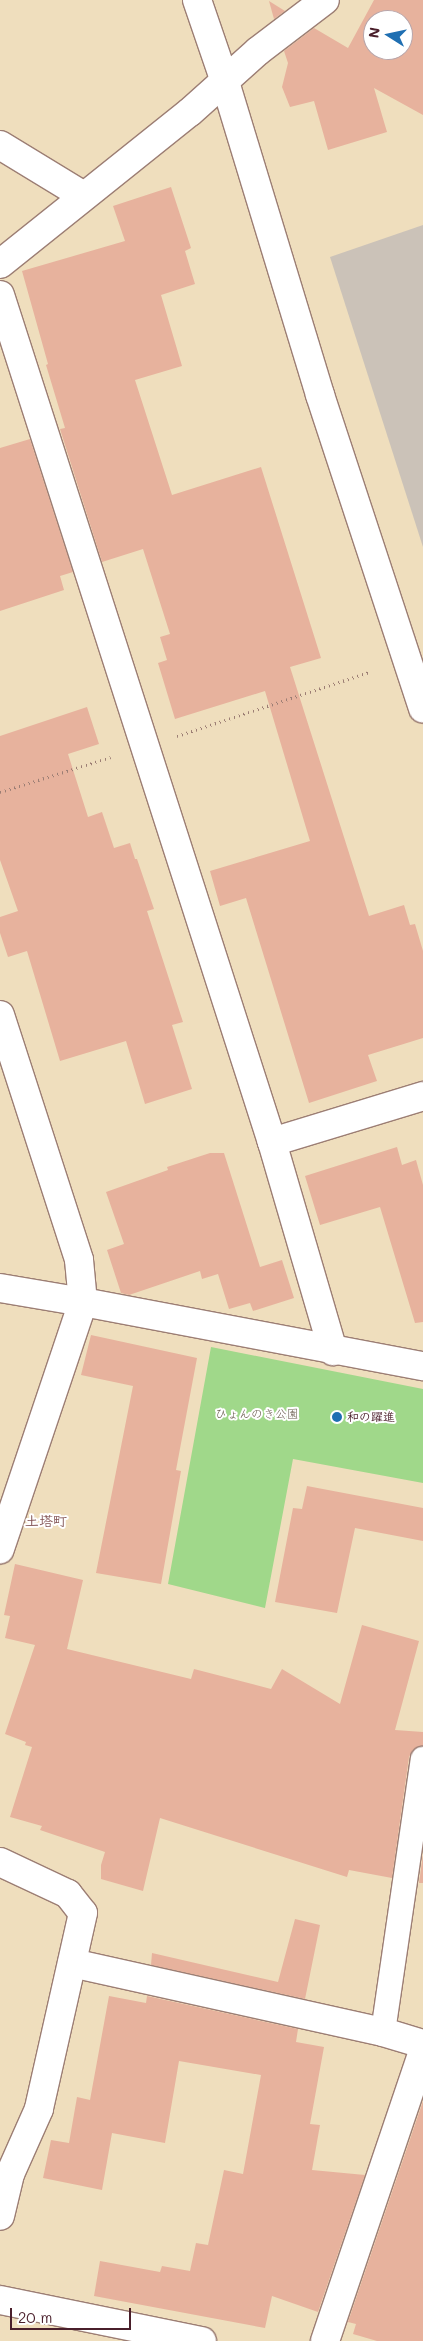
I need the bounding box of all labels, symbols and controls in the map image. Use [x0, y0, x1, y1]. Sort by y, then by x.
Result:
north arrow [363, 10, 413, 60]
text: N [363, 26, 384, 39]
park label: ひょんのき公園 [215, 1407, 299, 1421]
place label: 和の躍進 [347, 1410, 395, 1424]
marker: 和の躍進 [331, 1411, 343, 1423]
district label: 土塔町 [25, 1513, 67, 1529]
scale bar [12, 2298, 134, 2330]
text: 20 m [18, 2307, 52, 2327]

